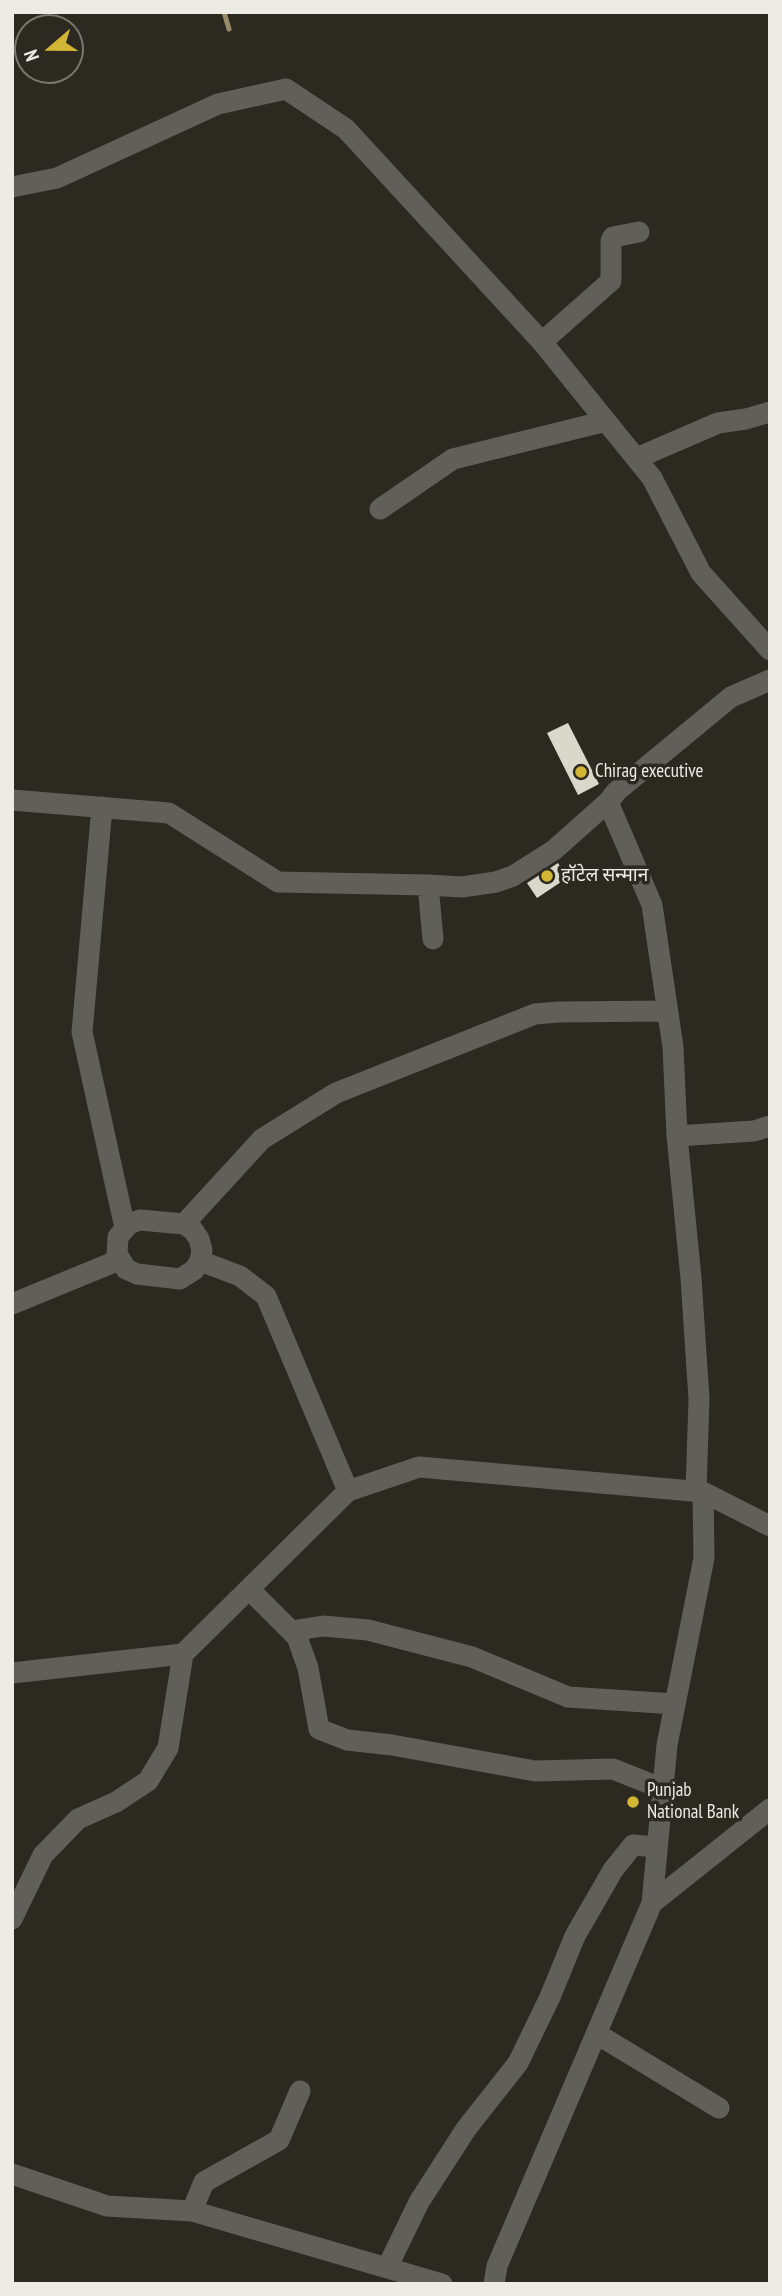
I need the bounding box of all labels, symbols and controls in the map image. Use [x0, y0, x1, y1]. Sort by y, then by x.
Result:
north arrow [14, 14, 84, 84]
text: N [18, 47, 44, 64]
place label: Chirag executive [595, 761, 703, 783]
marker: Chirag executive [573, 764, 589, 780]
place label: हॉटेल सन्मान [561, 865, 648, 887]
marker: हॉटेल सन्मान [539, 868, 555, 884]
place label: Punjab National Bank [647, 1780, 739, 1824]
marker: Punjab National Bank [625, 1794, 641, 1810]

